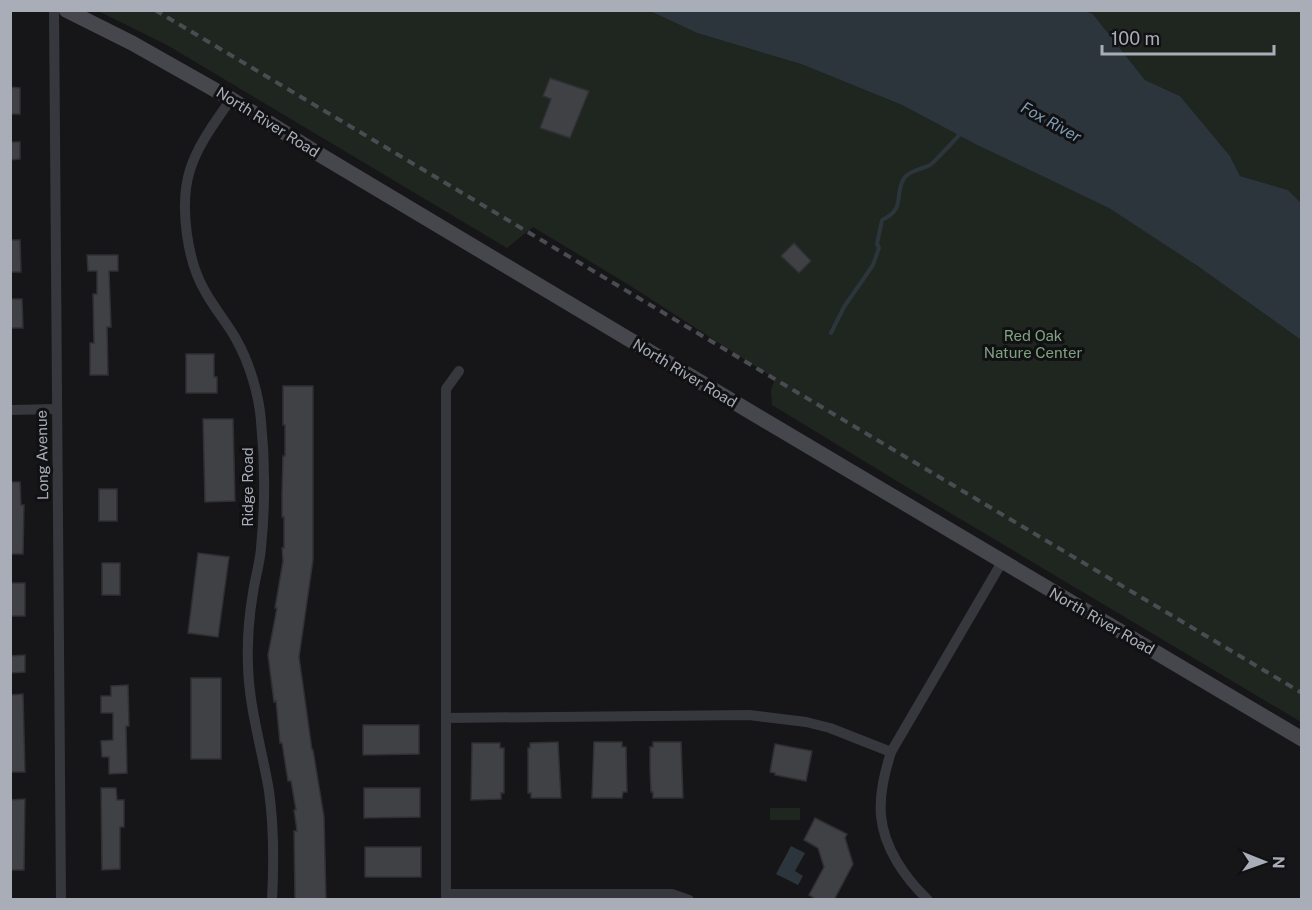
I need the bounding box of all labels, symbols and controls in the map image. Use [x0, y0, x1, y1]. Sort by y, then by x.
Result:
scale bar [1102, 18, 1274, 56]
text: 100 m [1111, 28, 1160, 49]
street label: North River Road [213, 83, 323, 161]
water label: Fox River [1017, 98, 1085, 147]
park label: Red Oak Nature Center [984, 327, 1082, 361]
street label: North River Road [630, 335, 740, 411]
street label: Long Avenue [33, 410, 51, 500]
street label: Ridge Road [239, 447, 256, 527]
street label: North River Road [1047, 584, 1157, 658]
north arrow [1234, 832, 1294, 892]
text: N [1269, 856, 1288, 869]

